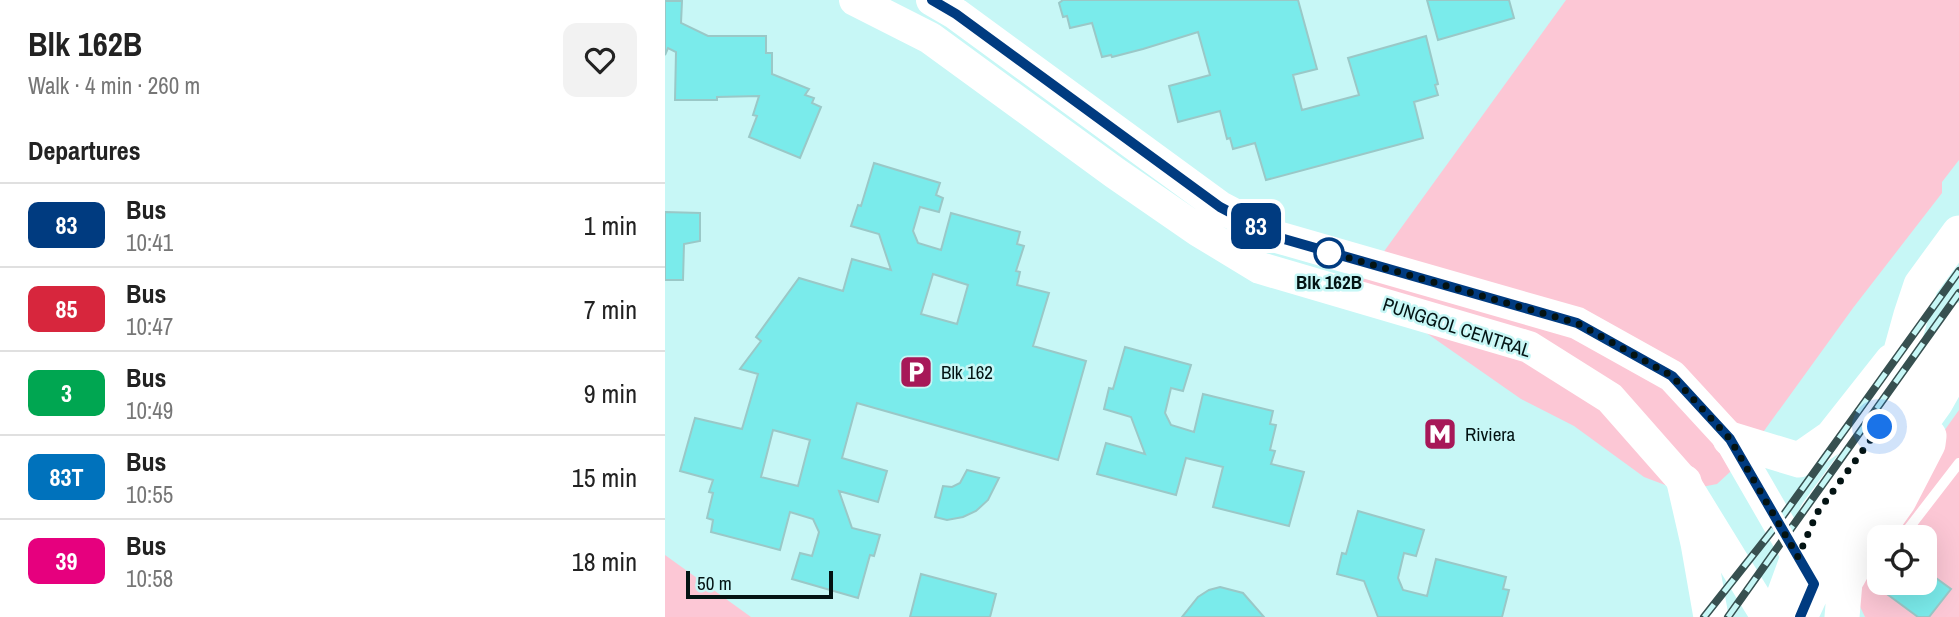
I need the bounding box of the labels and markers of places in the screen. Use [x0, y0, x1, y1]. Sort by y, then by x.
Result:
marker: Blk 162B [1314, 238, 1344, 268]
place label: Blk 162B [1296, 269, 1362, 295]
parking icon: Blk 162 [897, 353, 935, 391]
place label: Blk 162 [941, 359, 993, 385]
metro station icon: Riviera [1421, 415, 1459, 453]
place label: Riviera [1465, 421, 1516, 447]

